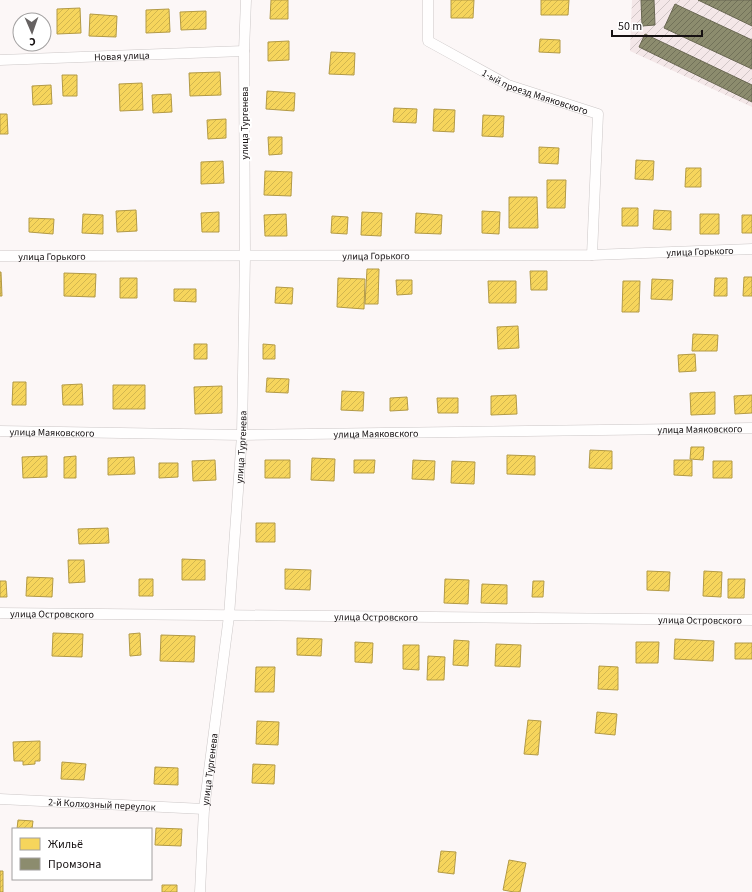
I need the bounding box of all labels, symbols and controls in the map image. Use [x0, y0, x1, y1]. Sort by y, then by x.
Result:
north arrow [12, 12, 52, 52]
scale bar [612, 12, 702, 38]
text: 50 m [618, 18, 642, 35]
text: С [28, 34, 36, 49]
street label: Новая улица [94, 48, 150, 65]
street label: 1-ый проезд Маяковского [479, 66, 590, 118]
street label: улица Тургенева [238, 87, 252, 159]
street label: улица Горького [666, 244, 734, 260]
street label: улица Горького [342, 249, 410, 263]
street label: улица Горького [18, 250, 86, 264]
street label: улица Тургенева [233, 411, 250, 484]
street label: улица Маяковского [657, 422, 742, 437]
street label: улица Маяковского [9, 425, 95, 441]
street label: улица Маяковского [333, 427, 419, 442]
street label: улица Островского [10, 607, 94, 622]
street label: улица Островского [334, 610, 418, 625]
street label: улица Островского [658, 613, 742, 628]
street label: улица Тургенева [198, 732, 222, 807]
street label: 2-й Колхозный переулок [48, 795, 156, 815]
legend [12, 828, 152, 880]
text: Жильё [48, 836, 83, 853]
text: Промзона [48, 856, 101, 873]

